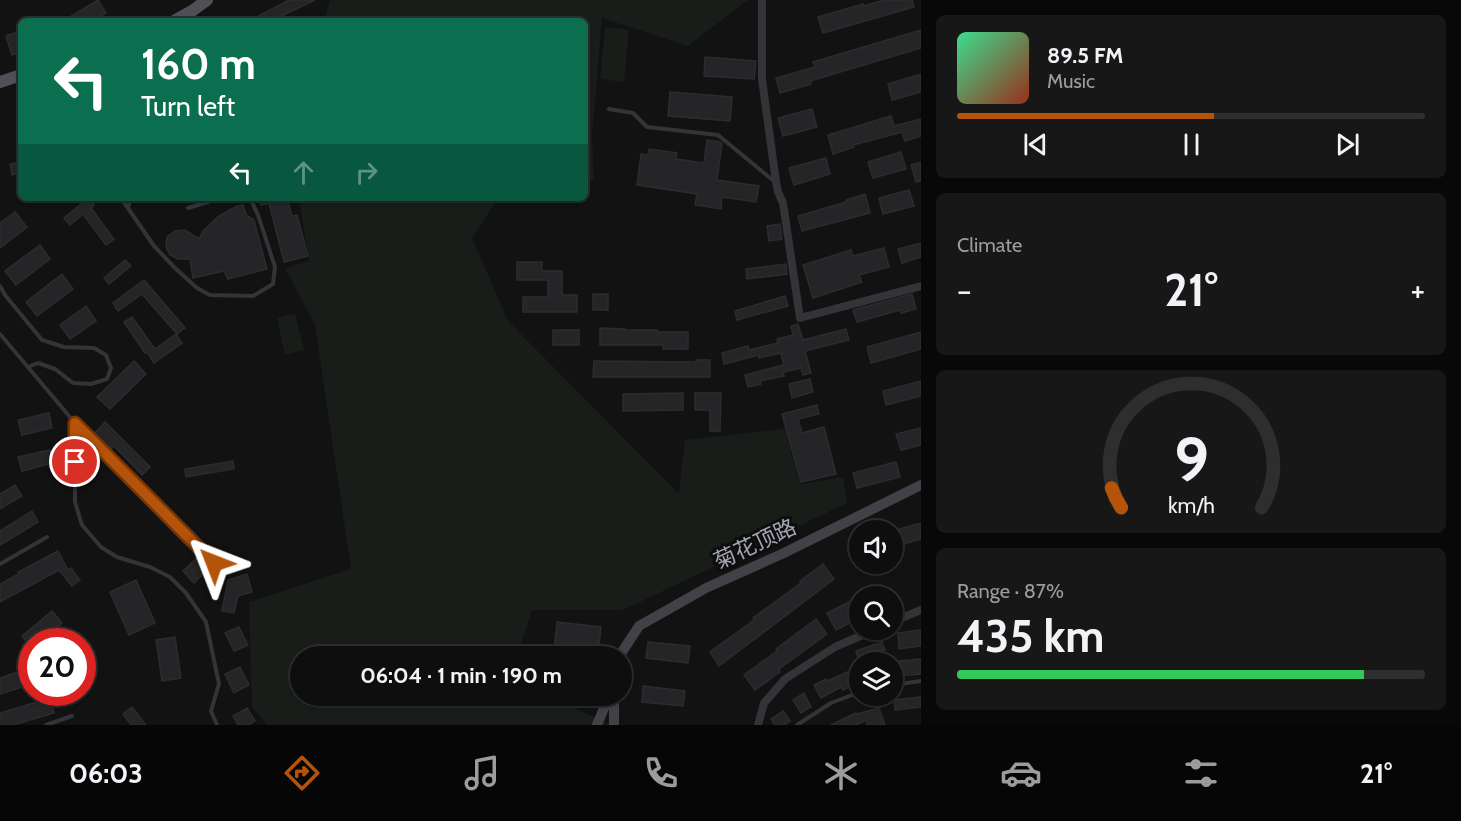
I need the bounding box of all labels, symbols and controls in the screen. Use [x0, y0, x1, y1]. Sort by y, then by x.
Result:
text: 160 m [141, 38, 256, 90]
icon: left [42, 42, 120, 120]
text: 89.5 FM [1047, 42, 1123, 69]
text: Music [1047, 69, 1095, 93]
text: Turn left [141, 90, 235, 123]
icon: previous [1019, 128, 1052, 161]
icon: pause [1175, 128, 1208, 161]
icon: next [1331, 128, 1364, 161]
icon: left [224, 156, 257, 189]
icon: ahead [287, 156, 320, 189]
icon: right [350, 156, 383, 189]
text: Climate [957, 233, 1022, 257]
text: 21° [1164, 263, 1218, 317]
text: − [957, 270, 972, 310]
text: + [1410, 270, 1425, 310]
text: 9 [1173, 422, 1209, 498]
pin [49, 436, 100, 487]
icon: arrive [58, 445, 91, 478]
text: km/h [1168, 493, 1214, 519]
street label: 菊花顶路 [709, 513, 801, 575]
map controls [849, 520, 903, 706]
button: sound [849, 520, 903, 574]
position arrow [182, 531, 246, 595]
text: Range · 87% [957, 579, 1064, 603]
button: search [849, 586, 903, 640]
text: 435 km [957, 609, 1104, 663]
speed limit sign: 20 [18, 628, 96, 706]
button: layers [849, 652, 903, 706]
text: 06:04 · 1 min · 190 m [360, 662, 562, 689]
icon: directions [281, 752, 323, 794]
icon: music [461, 752, 503, 794]
icon: phone [640, 752, 682, 794]
icon: climate [820, 752, 862, 794]
icon: car [1000, 752, 1042, 794]
icon: filters [1180, 752, 1222, 794]
text: 06:03 [69, 757, 143, 790]
text: 21° [1360, 757, 1392, 790]

